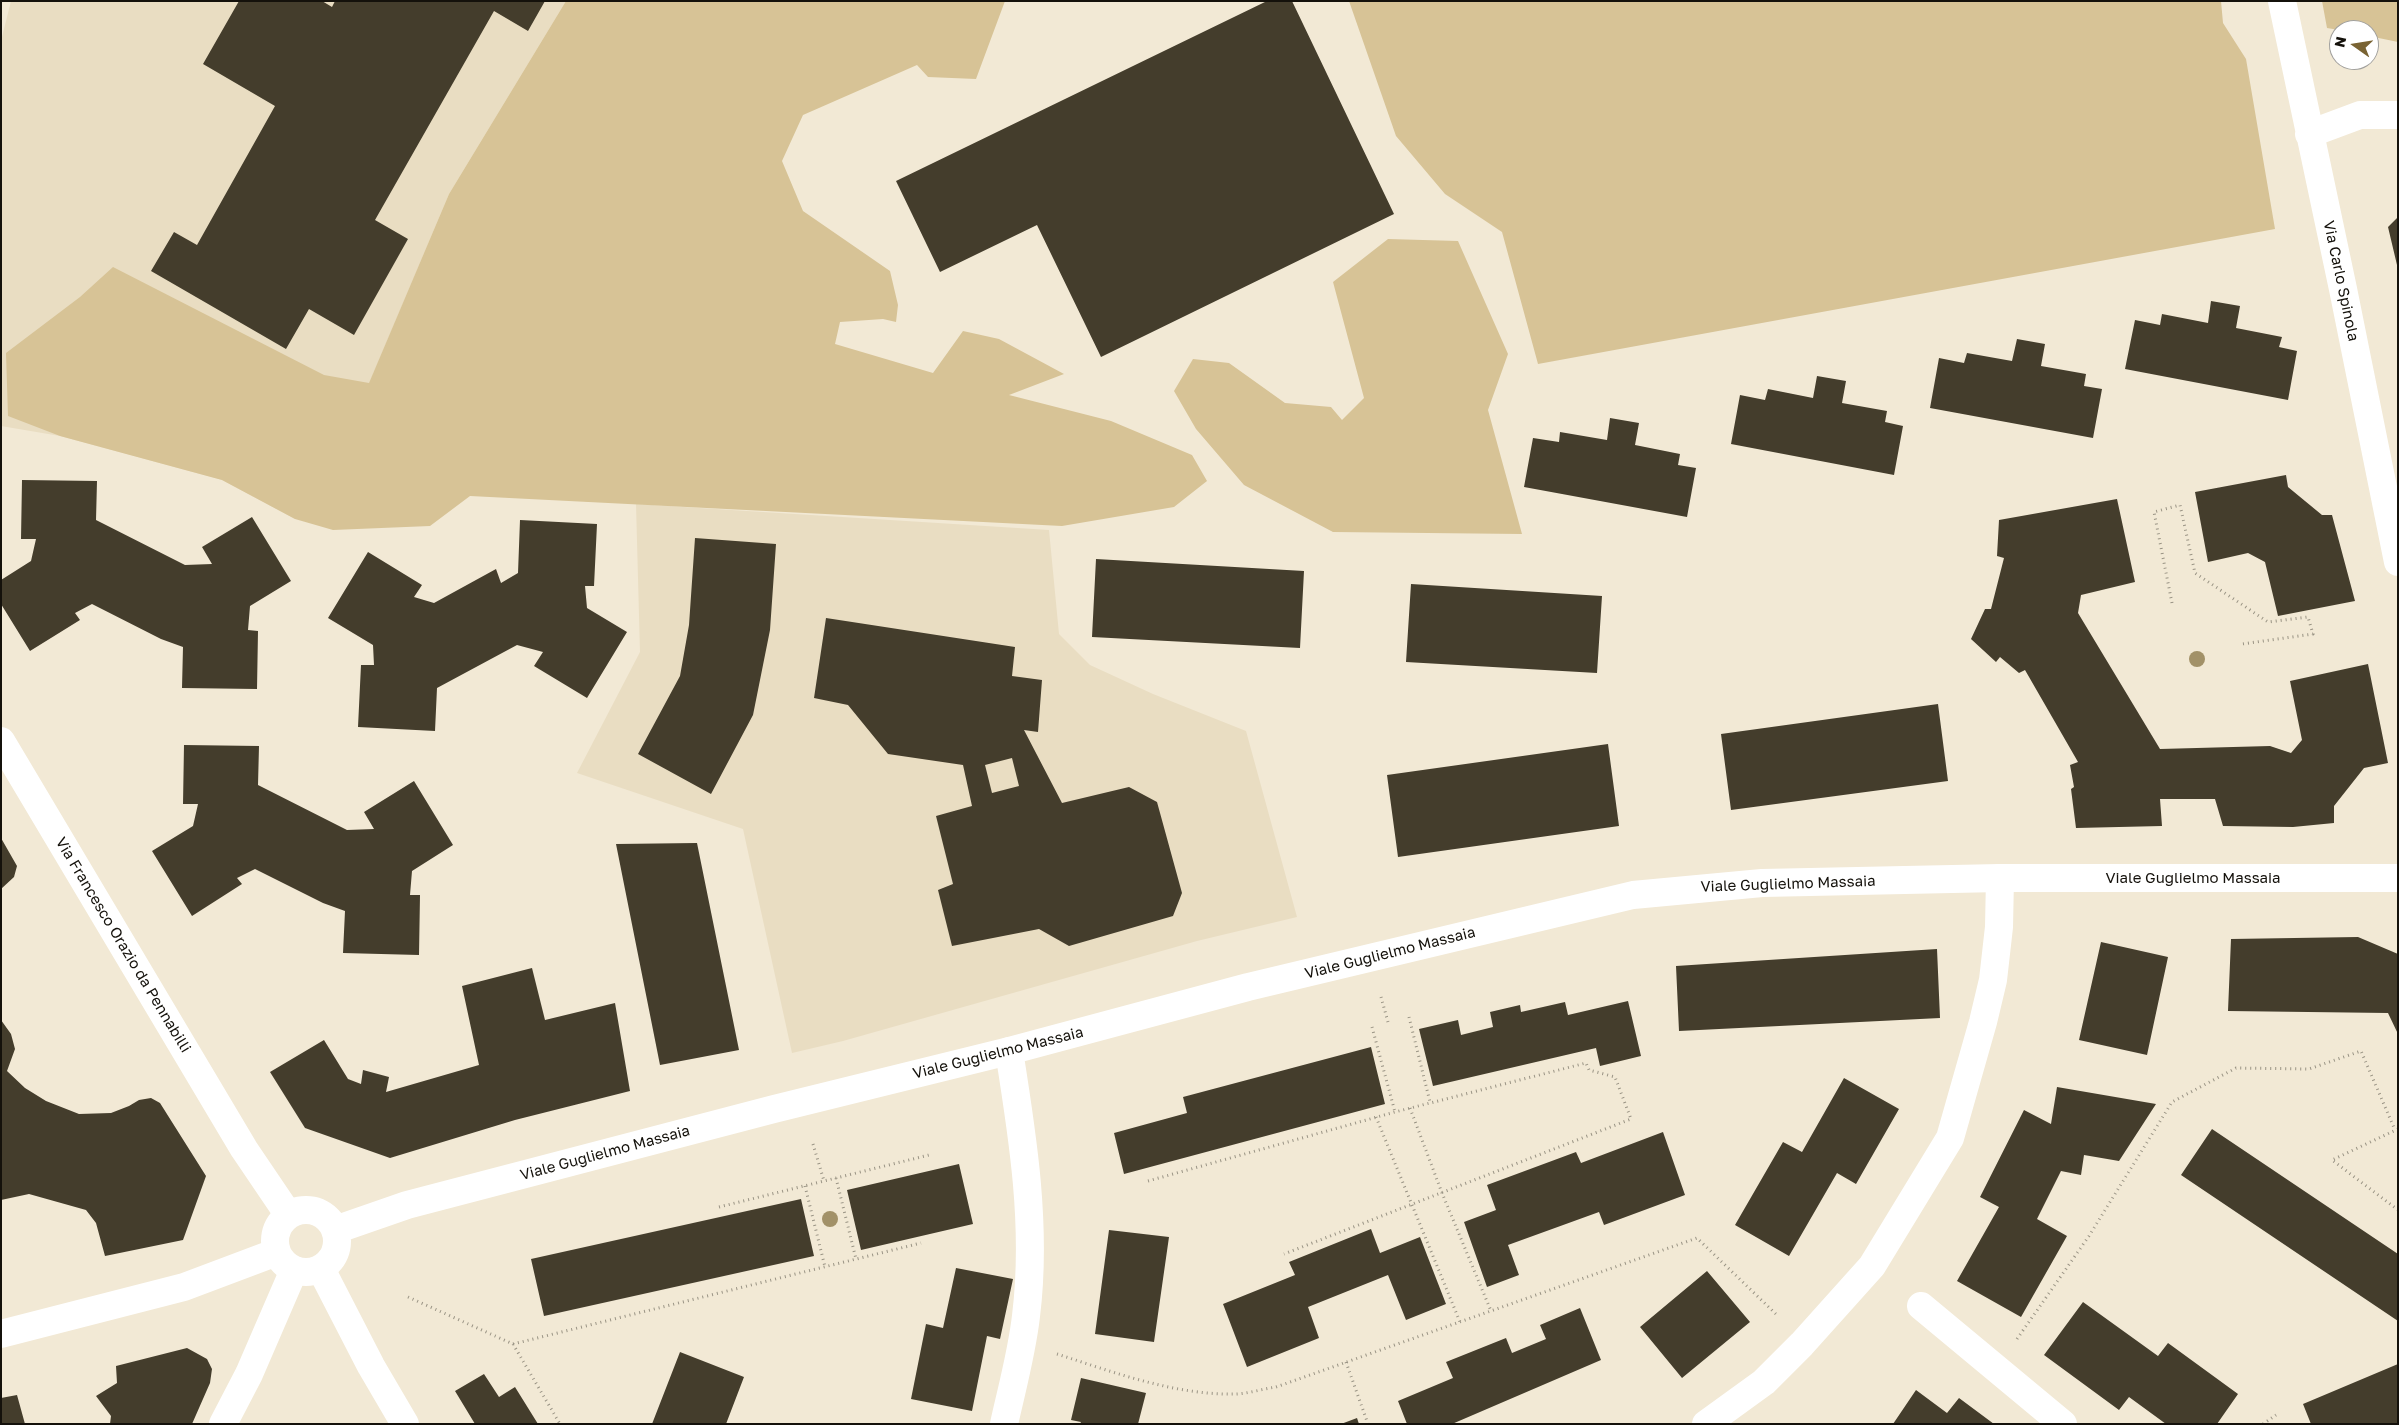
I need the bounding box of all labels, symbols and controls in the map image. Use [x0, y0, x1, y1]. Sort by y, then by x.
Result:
north arrow [2329, 20, 2379, 70]
text: N [2330, 35, 2349, 49]
street label: Via Carlo Spinola [2319, 219, 2363, 343]
street label: Via Francesco Orazio da Pennabilli [52, 834, 194, 1056]
street label: Viale Guglielmo Massaia [2105, 869, 2281, 887]
street label: Viale Guglielmo Massaia [1700, 872, 1876, 896]
street label: Viale Guglielmo Massaia [1303, 923, 1477, 983]
street label: Viale Guglielmo Massaia [911, 1023, 1085, 1083]
street label: Viale Guglielmo Massaia [518, 1122, 692, 1184]

